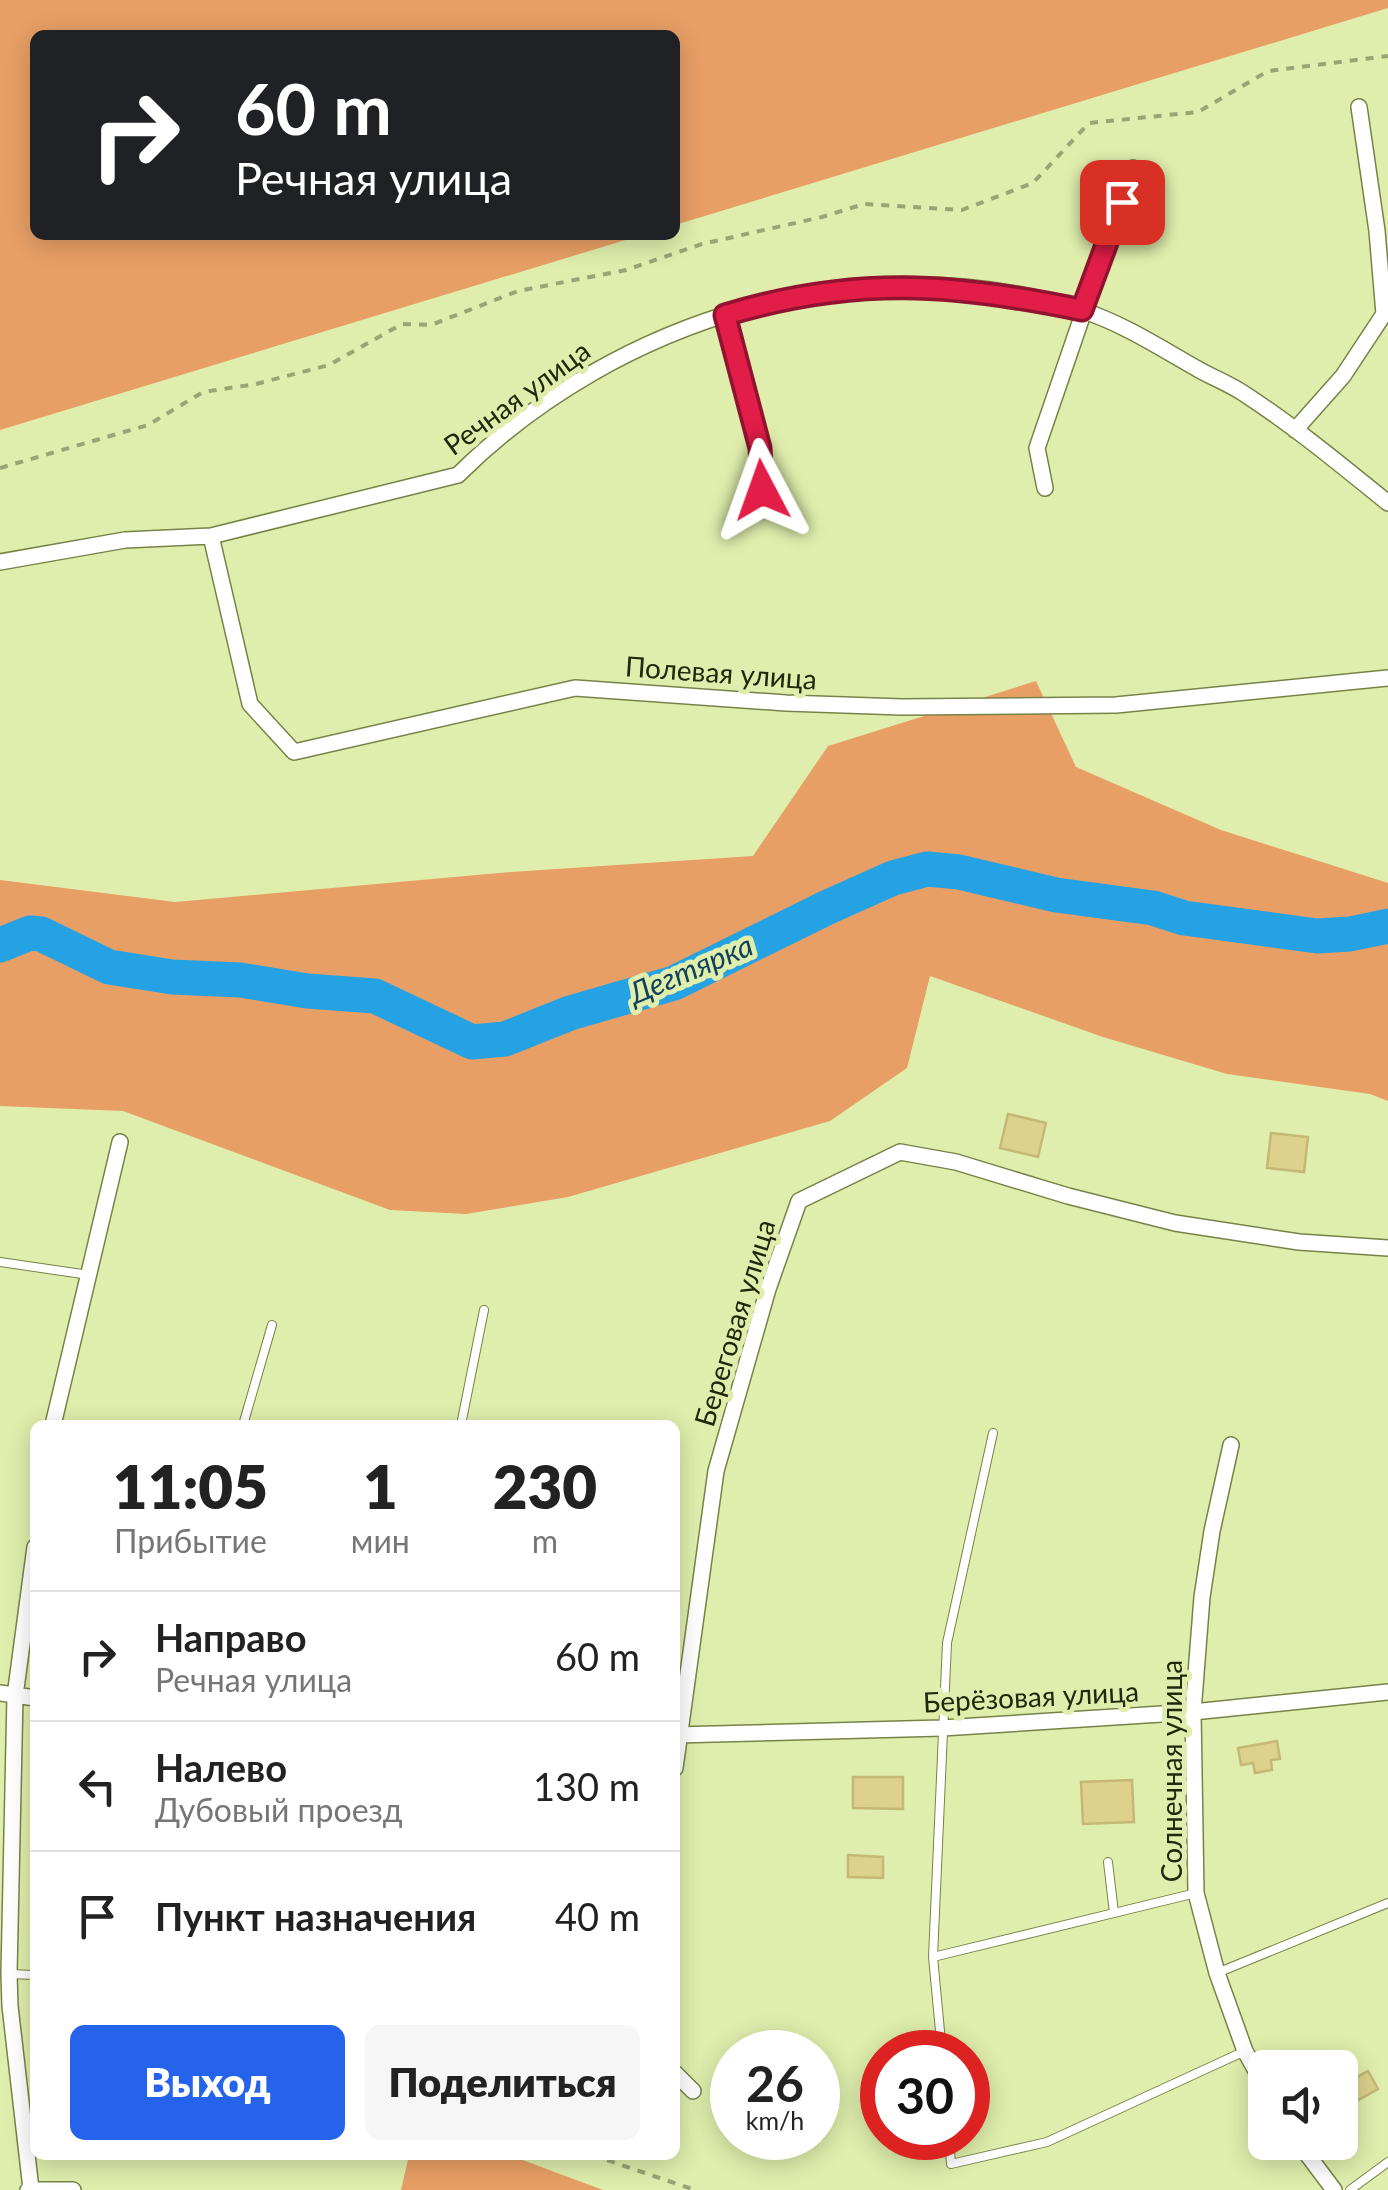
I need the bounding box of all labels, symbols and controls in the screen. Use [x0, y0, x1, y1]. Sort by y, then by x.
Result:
text: 60 m [235, 66, 392, 150]
icon: right [70, 70, 200, 200]
text: Речная улица [235, 151, 512, 205]
pin [1080, 160, 1165, 245]
icon: arrive [1095, 175, 1150, 230]
street label: Речная улица [437, 333, 596, 462]
position arrow [710, 438, 814, 542]
street label: Полевая улица [624, 648, 818, 696]
water label: Дегтярка [621, 926, 758, 1011]
street label: Береговая улица [686, 1215, 782, 1430]
text: 11:05 [113, 1450, 268, 1522]
text: 1 [363, 1450, 398, 1522]
text: 230 [493, 1450, 597, 1522]
text: Прибытие [114, 1521, 267, 1560]
text: мин [351, 1521, 410, 1560]
text: m [532, 1521, 558, 1560]
text: Направо [155, 1614, 307, 1660]
icon: right [70, 1629, 125, 1684]
text: 60 m [555, 1633, 640, 1679]
text: Речная улица [155, 1660, 352, 1699]
street label: Солнечная улица [1154, 1660, 1188, 1882]
street label: Берёзовая улица [922, 1673, 1140, 1719]
text: Налево [155, 1744, 287, 1790]
icon: left [70, 1759, 125, 1814]
text: 130 m [533, 1763, 640, 1809]
text: Дубовый проезд [155, 1790, 403, 1829]
icon: arrive [70, 1889, 125, 1944]
text: Пункт назначения [155, 1893, 476, 1939]
text: 40 m [555, 1893, 640, 1939]
button: Выход [70, 2025, 345, 2140]
button: Поделиться [365, 2025, 640, 2140]
speed limit sign: 30 [860, 2030, 990, 2160]
map controls [1248, 2050, 1358, 2160]
button: sound [1248, 2050, 1358, 2160]
text: 26 [746, 2053, 804, 2113]
text: km/h [746, 2105, 804, 2135]

